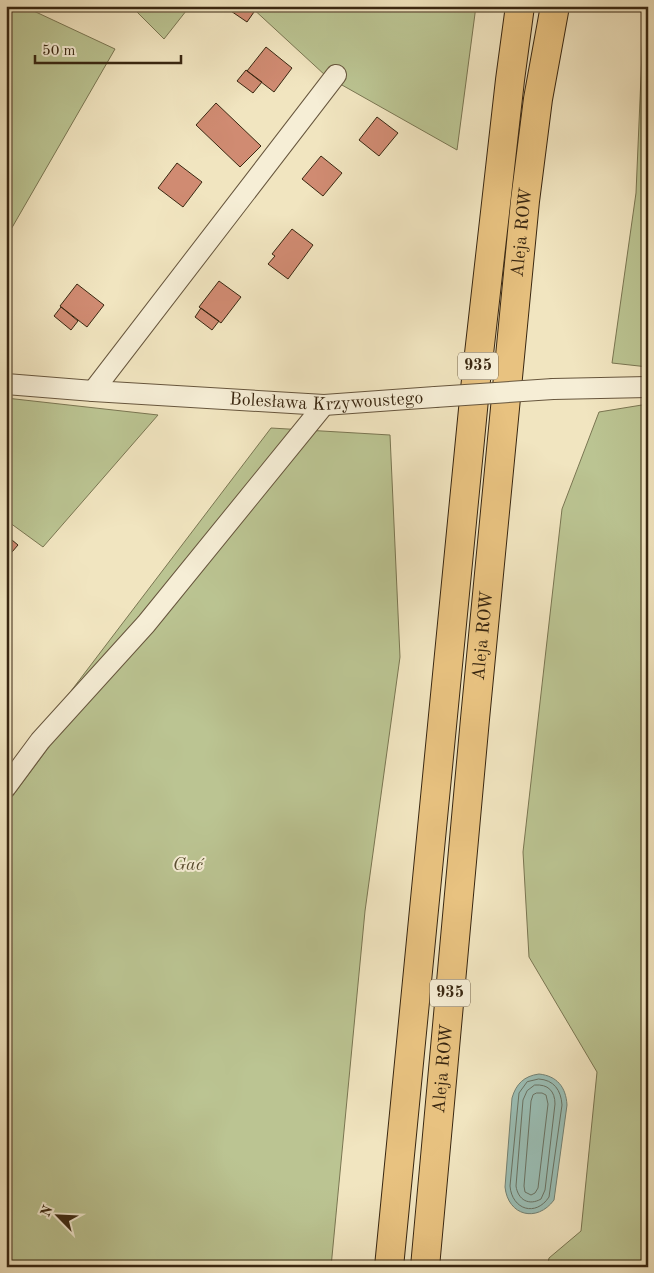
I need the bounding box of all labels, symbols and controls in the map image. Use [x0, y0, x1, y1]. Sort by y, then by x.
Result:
scale bar [35, 32, 181, 64]
text: 50 m [42, 44, 76, 59]
street label: Aleja ROW [509, 187, 536, 278]
road number: 935 [458, 352, 498, 380]
street label: Bolesława Krzywoustego [229, 389, 424, 414]
street label: Aleja ROW [470, 590, 496, 681]
park label: Gać [173, 856, 205, 874]
road number: 935 [430, 980, 470, 1006]
street label: Aleja ROW [430, 1023, 456, 1114]
north arrow [32, 1190, 82, 1240]
text: N [38, 1203, 56, 1219]

